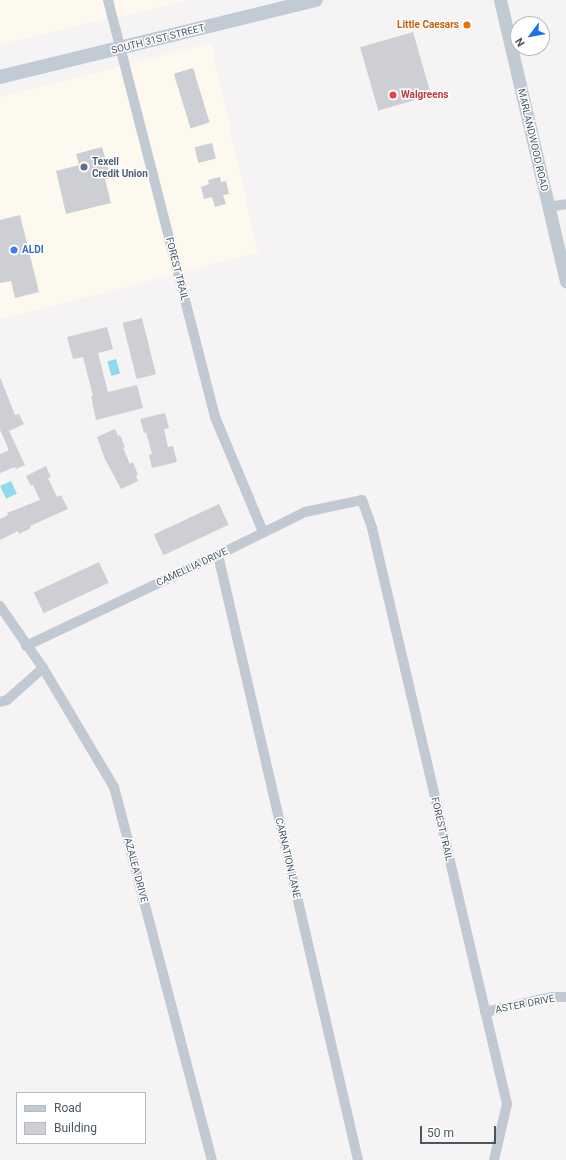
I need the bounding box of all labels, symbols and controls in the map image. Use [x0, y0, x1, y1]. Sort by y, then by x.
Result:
north arrow [510, 16, 550, 56]
place label: Little Caesars [397, 19, 459, 31]
marker: Little Caesars [462, 20, 472, 30]
street label: SOUTH 31ST STREET [110, 22, 206, 56]
text: N [513, 35, 528, 49]
street label: MARLANDWOOD ROAD [515, 88, 551, 192]
place label: Walgreens [401, 89, 448, 101]
marker: Walgreens [388, 90, 398, 100]
place label: Texell Credit Union [92, 155, 148, 178]
marker: Texell Credit Union [79, 162, 89, 172]
street label: FOREST TRAIL [163, 236, 191, 302]
place label: ALDI [22, 244, 44, 256]
marker: ALDI [9, 245, 19, 255]
street label: CAMELLIA DRIVE [154, 545, 230, 589]
street label: FOREST TRAIL [429, 796, 455, 862]
street label: CARNATION LANE [273, 817, 303, 899]
street label: AZALEA DRIVE [122, 836, 150, 904]
street label: ASTER DRIVE [494, 992, 556, 1016]
legend [16, 1092, 146, 1144]
text: Road [54, 1101, 82, 1115]
scale bar [422, 1118, 498, 1144]
text: Building [54, 1121, 97, 1135]
text: 50 m [427, 1126, 454, 1140]

